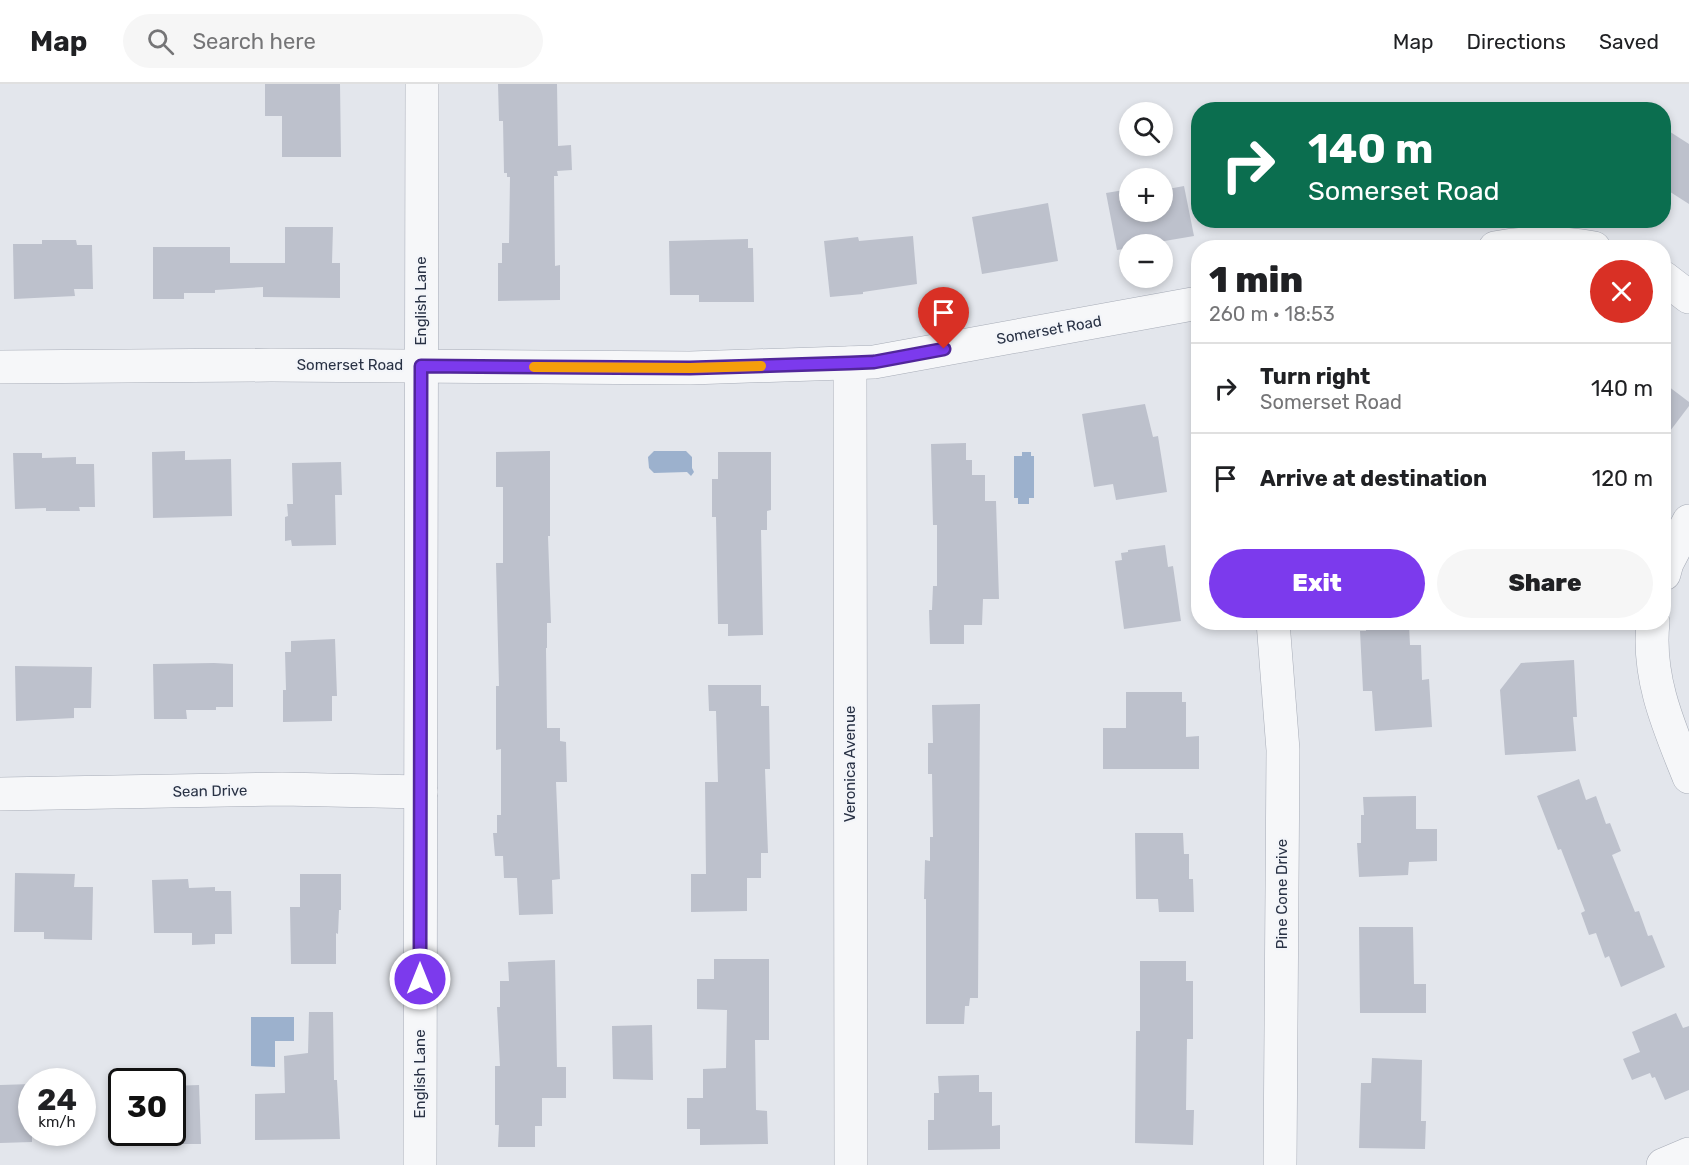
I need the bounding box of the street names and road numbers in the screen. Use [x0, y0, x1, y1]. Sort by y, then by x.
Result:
street label: English Lane [412, 256, 430, 346]
street label: Somerset Road [995, 312, 1103, 348]
street label: Somerset Road [297, 356, 403, 374]
street label: Veronica Avenue [841, 706, 859, 822]
street label: Sean Drive [172, 781, 248, 801]
street label: Pine Cone Drive [1273, 839, 1291, 949]
street label: English Lane [411, 1029, 429, 1119]

